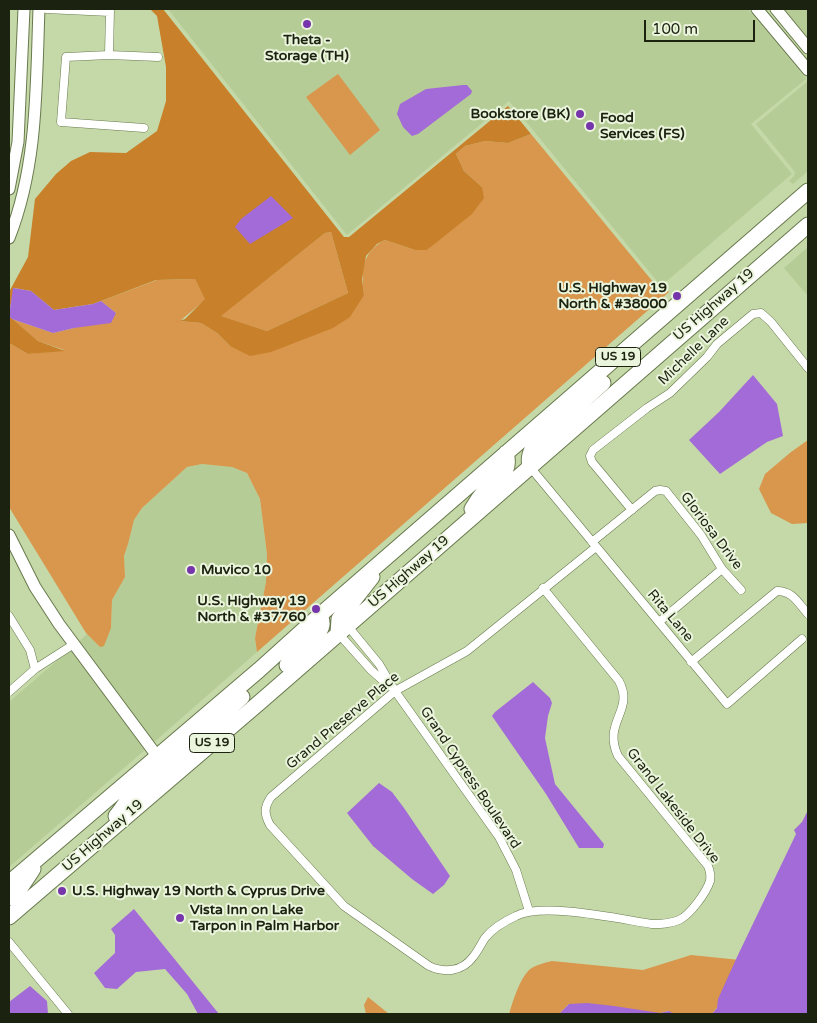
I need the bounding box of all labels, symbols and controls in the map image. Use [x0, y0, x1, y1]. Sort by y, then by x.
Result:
scale bar [647, 10, 758, 42]
marker: Theta - Storage (TH) [301, 18, 313, 30]
text: 100 m [652, 20, 698, 38]
place label: Theta - Storage (TH) [265, 32, 349, 64]
place label: Bookstore (BK) [471, 106, 570, 122]
marker: Bookstore (BK) [574, 108, 586, 120]
place label: Food Services (FS) [600, 110, 685, 142]
marker: Food Services (FS) [584, 120, 596, 132]
street label: US Highway 19 [670, 265, 758, 345]
place label: U.S. Highway 19 North & #38000 [558, 280, 667, 312]
marker: U.S. Highway 19 North & #38000 [671, 290, 683, 302]
street label: Michelle Lane [655, 313, 733, 389]
road number: US 19 [596, 348, 640, 367]
street label: Gloriosa Drive [676, 489, 746, 573]
street label: US Highway 19 [365, 532, 453, 612]
place label: Muvico 10 [201, 562, 271, 578]
marker: Muvico 10 [185, 564, 197, 576]
street label: Rita Lane [643, 587, 697, 645]
place label: U.S. Highway 19 North & #37760 [197, 593, 306, 626]
marker: U.S. Highway 19 North & #37760 [310, 603, 322, 615]
street label: Grand Preserve Place [283, 669, 403, 773]
street label: Grand Cypress Boulevard [416, 704, 524, 852]
road number: US 19 [190, 734, 234, 752]
street label: Grand Lakeside Drive [623, 745, 723, 867]
street label: US Highway 19 [59, 796, 147, 876]
place label: U.S. Highway 19 North & Cyprus Drive [72, 883, 325, 899]
marker: U.S. Highway 19 North & Cyprus Drive [56, 885, 68, 897]
place label: Vista Inn on Lake Tarpon in Palm Harbor [190, 902, 339, 934]
marker: Vista Inn on Lake Tarpon in Palm Harbor [174, 912, 186, 924]

